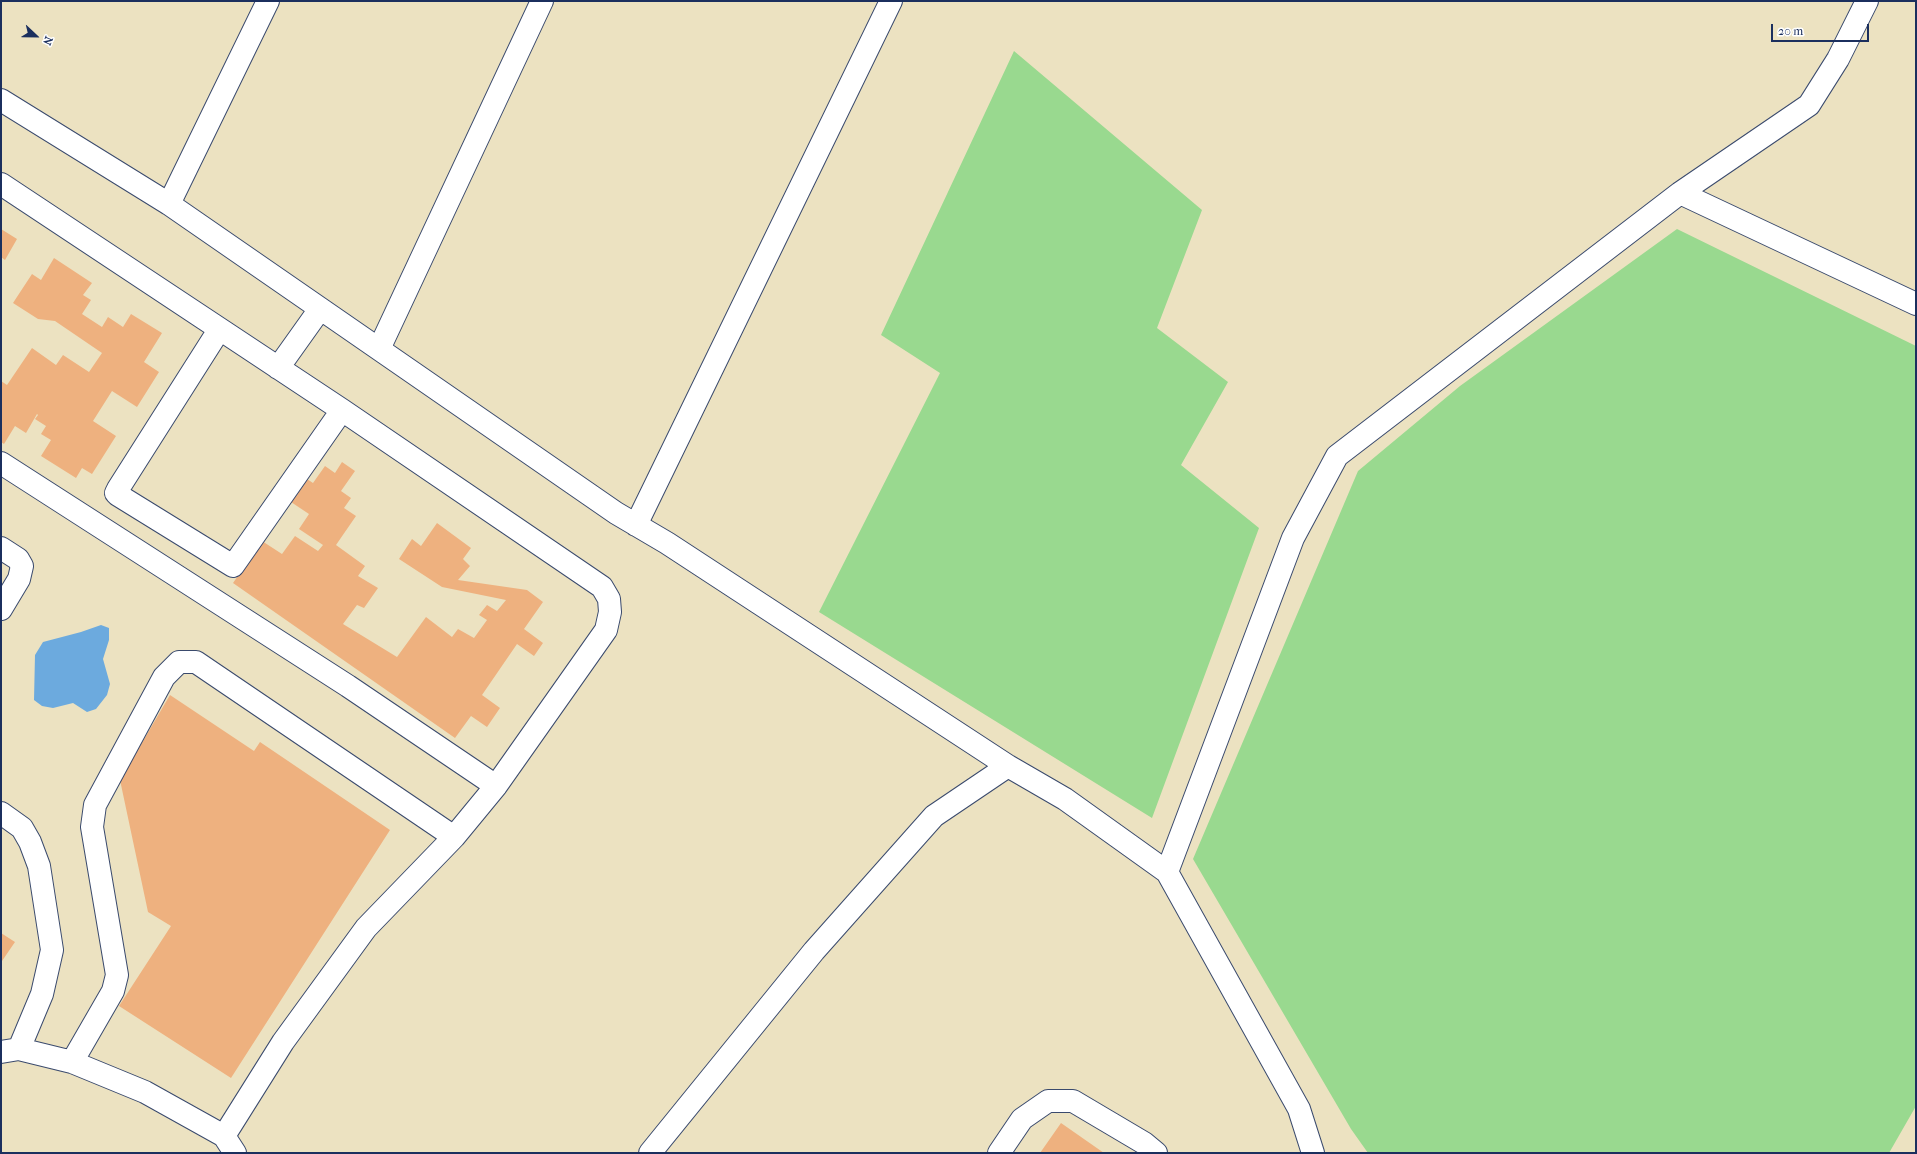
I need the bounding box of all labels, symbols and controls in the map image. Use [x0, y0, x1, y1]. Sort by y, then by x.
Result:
north arrow [16, 16, 56, 56]
scale bar [1773, 16, 1871, 42]
text: 20 m [1778, 24, 1803, 38]
text: N [40, 34, 55, 47]

